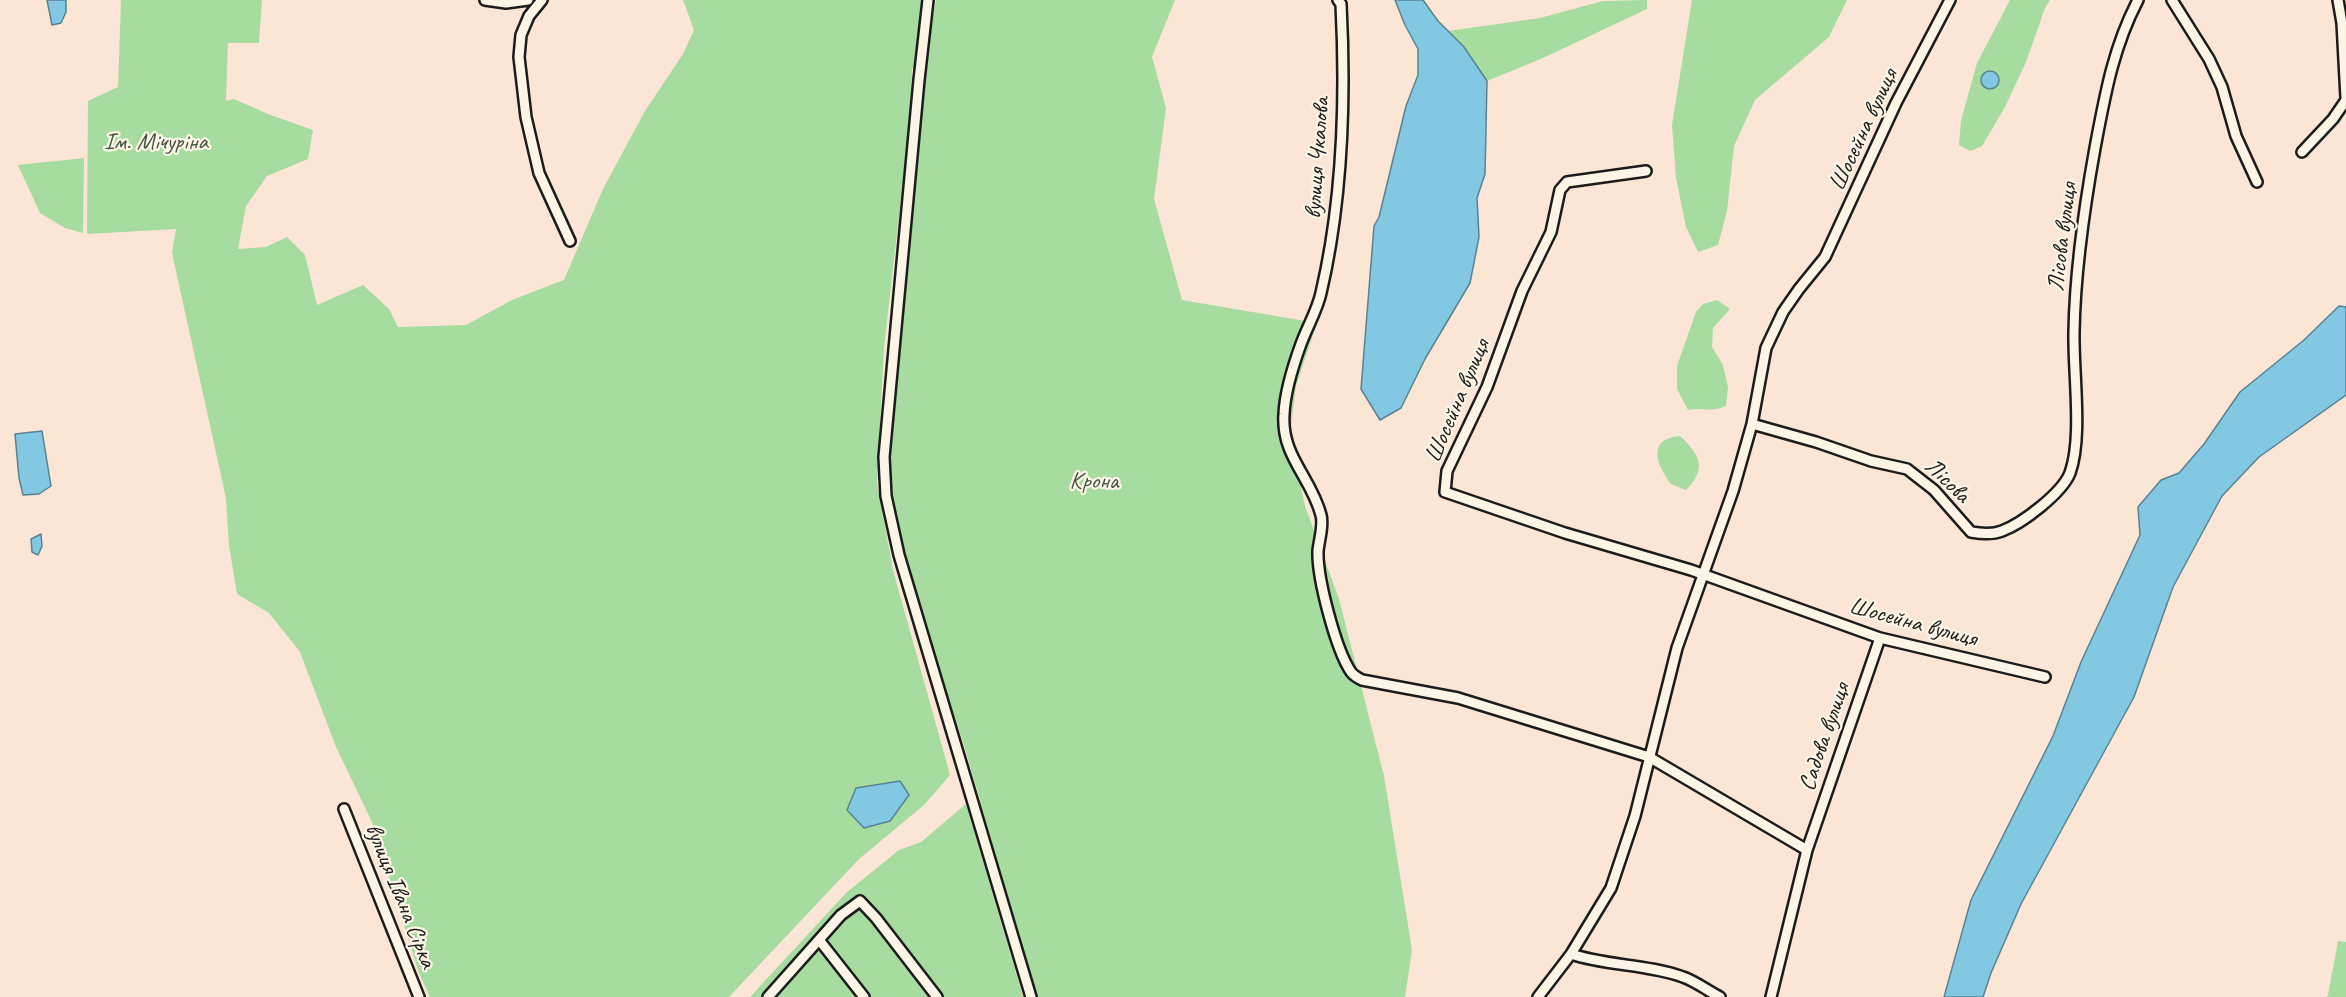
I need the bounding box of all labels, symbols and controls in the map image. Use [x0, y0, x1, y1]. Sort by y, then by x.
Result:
street label: Шосейна вулиця [1823, 64, 1905, 196]
street label: вулиця Чкалова [1299, 96, 1337, 220]
park label: Ім. Мічуріна [104, 129, 208, 157]
street label: Лісова вулиця [2042, 181, 2084, 293]
street label: Шосейна вулиця [1419, 335, 1497, 467]
street label: Лісова [1918, 452, 1976, 510]
park label: Крона [1070, 468, 1118, 496]
street label: Шосейна вулиця [1846, 592, 1980, 654]
street label: Садова вулиця [1793, 679, 1857, 795]
street label: вулиця Івана Сірка [358, 819, 442, 973]

